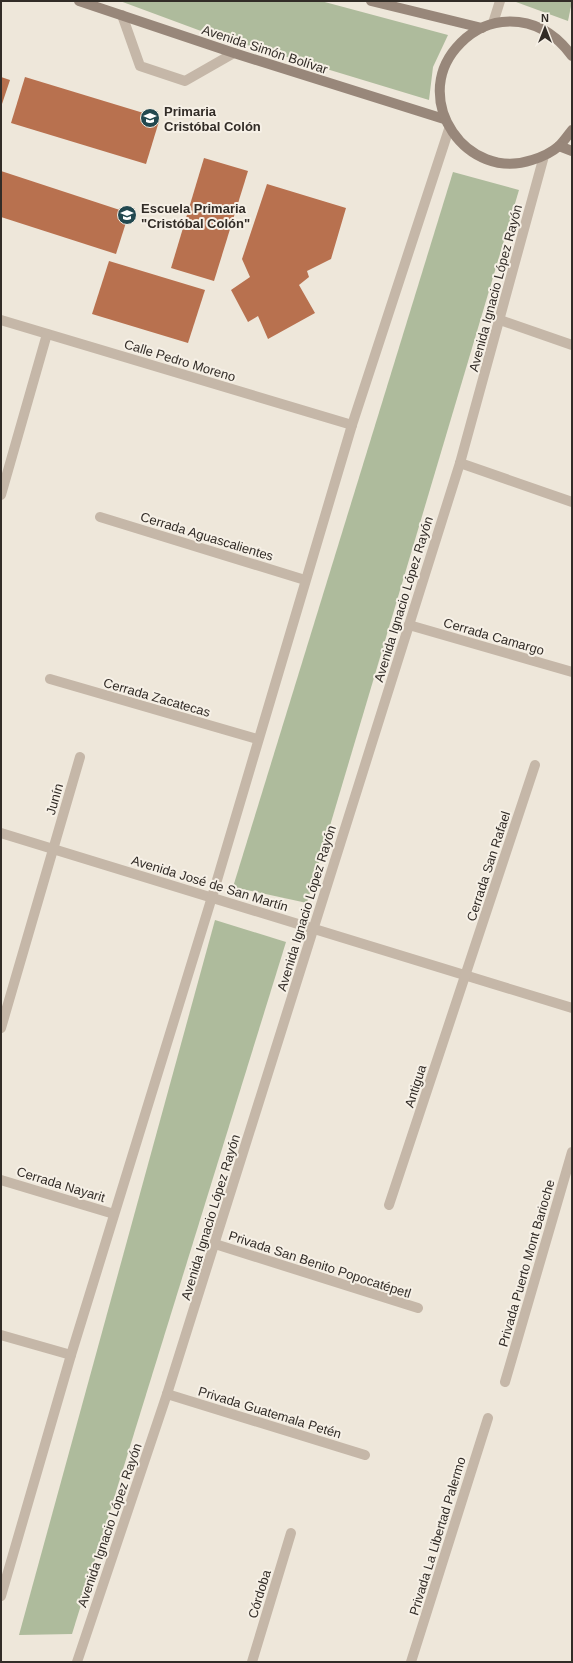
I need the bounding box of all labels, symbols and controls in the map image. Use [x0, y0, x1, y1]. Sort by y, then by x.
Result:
north arrow [525, 8, 565, 48]
text: N [541, 12, 549, 24]
street label: Avenida Simón Bolívar [200, 22, 330, 77]
place label: Primaria Cristóbal Colón [164, 104, 261, 134]
school or university icon: Primaria Cristóbal Colón [139, 107, 161, 129]
place label: Escuela Primaria "Cristóbal Colón" [141, 201, 250, 231]
street label: Avenida Ignacio López Rayón [466, 203, 525, 373]
school or university icon: Escuela Primaria "Cristóbal Colón" [116, 204, 138, 226]
street label: Calle Pedro Moreno [122, 336, 237, 385]
street label: Cerrada Aguascalientes [139, 509, 276, 564]
street label: Avenida Ignacio López Rayón [371, 514, 436, 684]
street label: Cerrada Camargo [442, 615, 546, 658]
street label: Cerrada Zacatecas [102, 675, 213, 720]
street label: Junín [43, 782, 66, 816]
street label: Cerrada San Rafael [464, 809, 513, 923]
street label: Avenida Ignacio López Rayón [274, 823, 339, 993]
street label: Avenida José de San Martín [130, 852, 290, 914]
street label: Antigua [402, 1062, 430, 1109]
street label: Avenida Ignacio López Rayón [178, 1132, 243, 1302]
street label: Cerrada Nayarit [15, 1164, 107, 1205]
street label: Privada Puerto Mont Barioche [495, 1178, 558, 1349]
street label: Privada San Benito Popocatépetl [227, 1228, 413, 1301]
street label: Privada Guatemala Petén [196, 1384, 343, 1441]
street label: Avenida Ignacio López Rayón [74, 1441, 145, 1609]
street label: Privada La Libertad Palermo [406, 1455, 469, 1617]
street label: Córdoba [245, 1567, 274, 1620]

